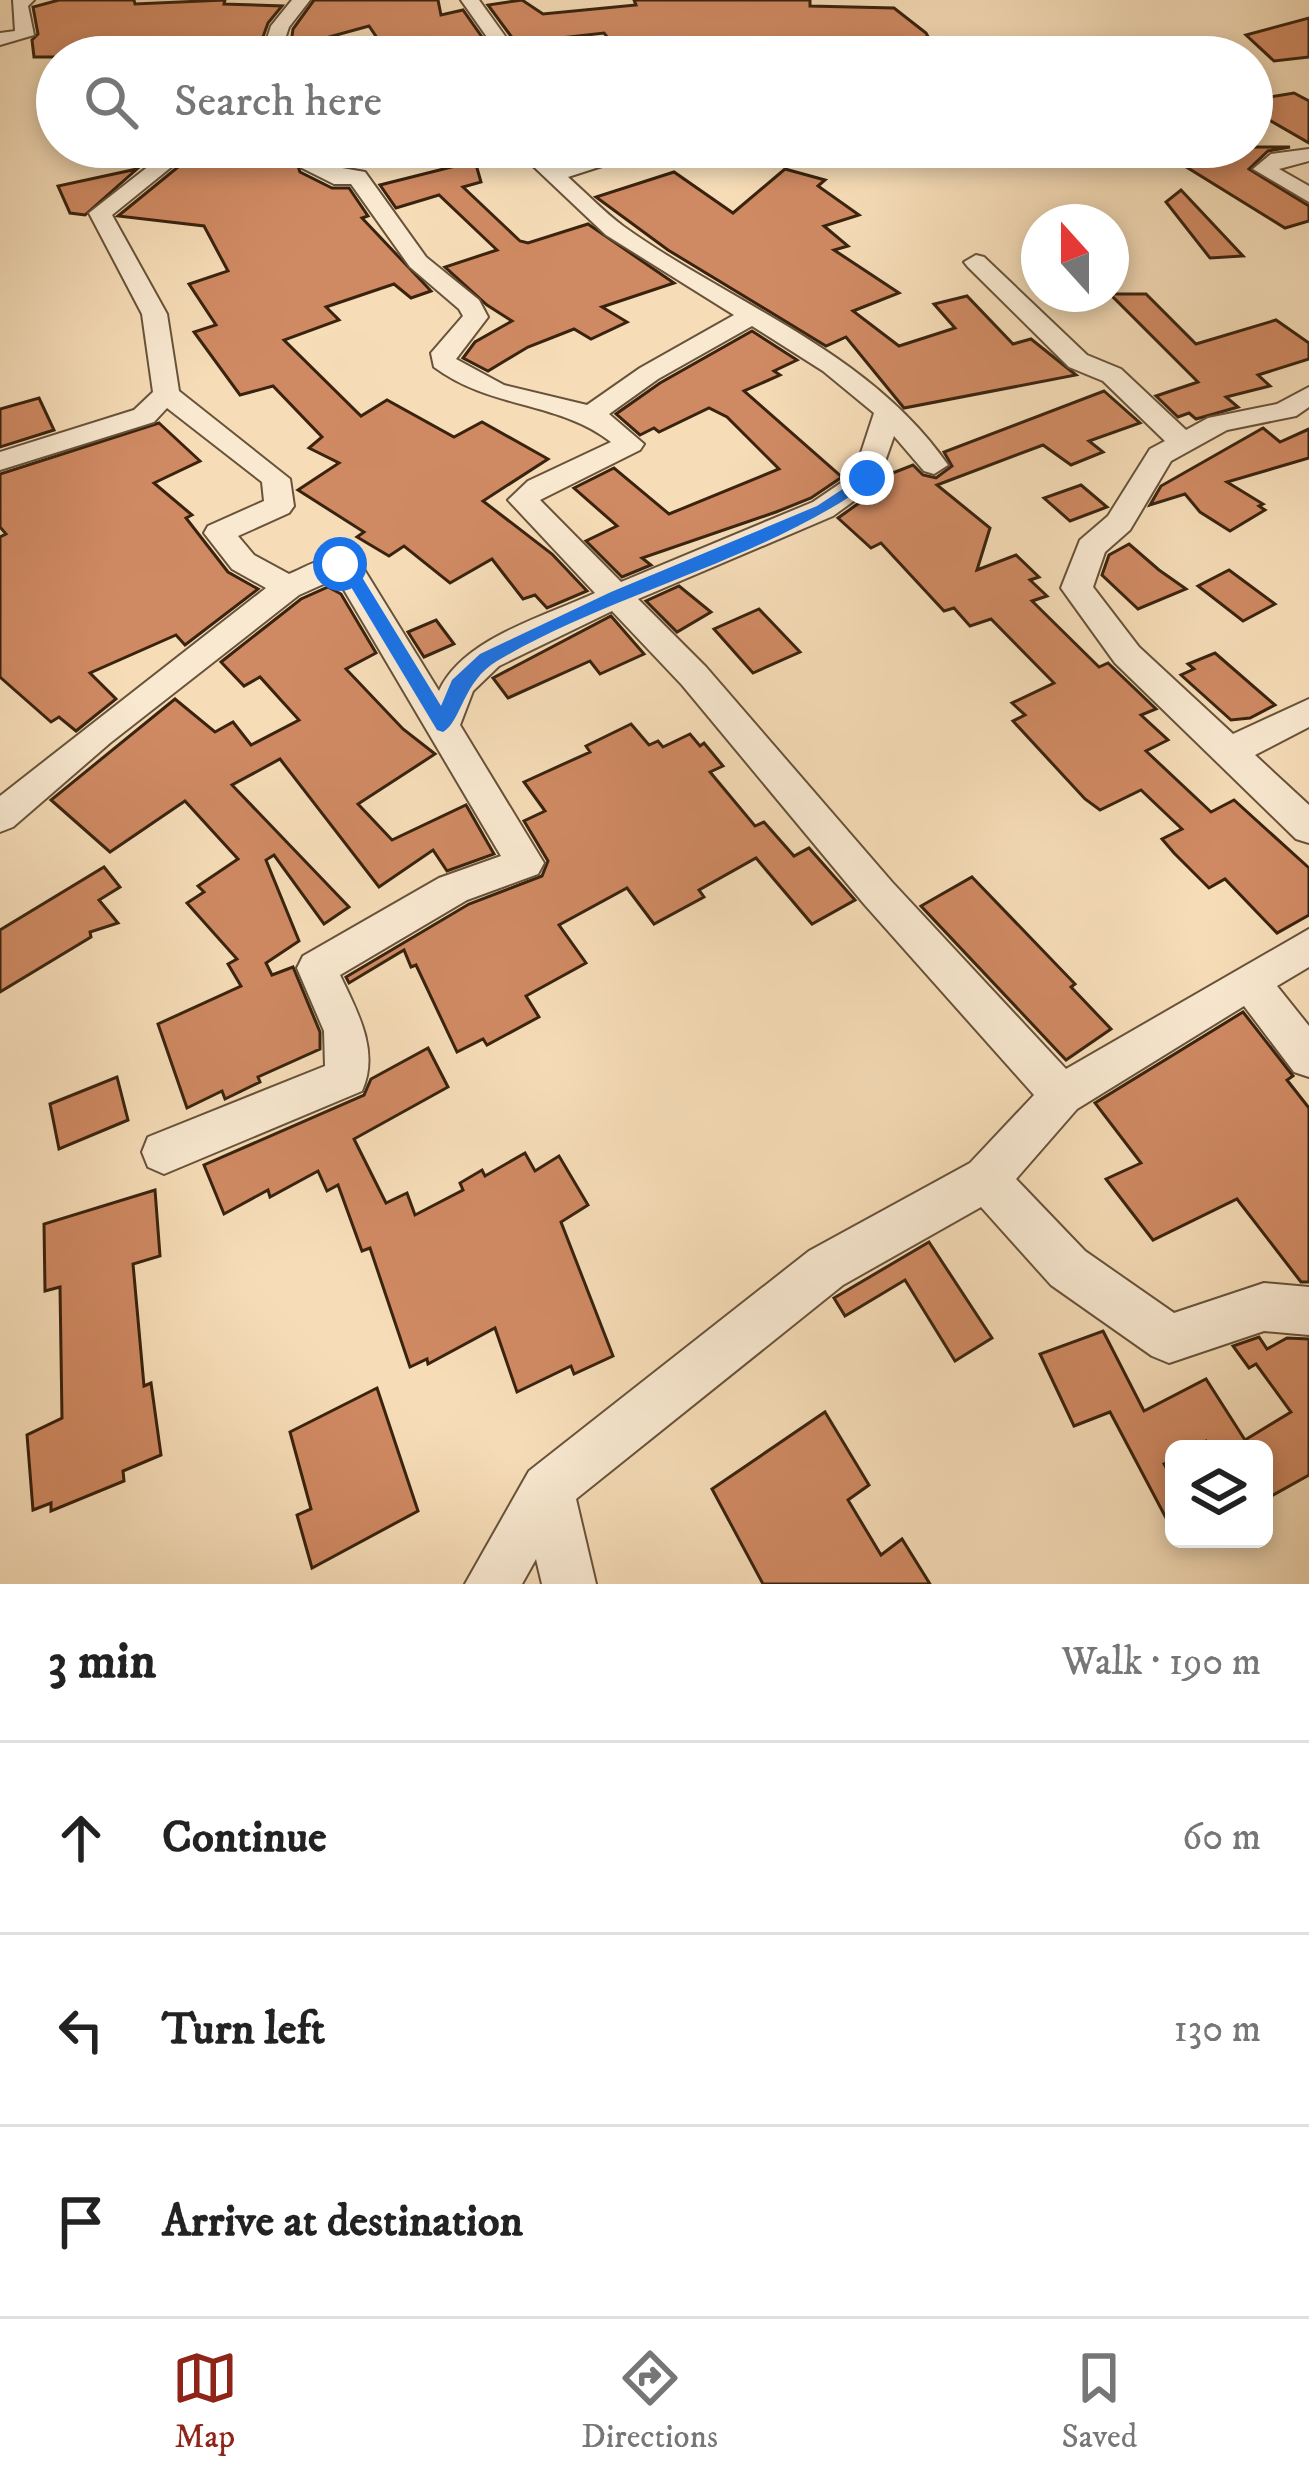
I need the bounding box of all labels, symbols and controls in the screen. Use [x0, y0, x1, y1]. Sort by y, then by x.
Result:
search box [36, 36, 1273, 168]
icon: search [78, 69, 144, 135]
text: Search here [174, 74, 382, 130]
north arrow [1021, 204, 1129, 312]
route end [840, 451, 894, 505]
route start [313, 537, 367, 591]
map controls [1165, 1440, 1273, 1548]
button: layers [1165, 1440, 1273, 1548]
text: 3 min [48, 1630, 156, 1694]
text: Walk · 190 m [1062, 1638, 1261, 1687]
icon: ahead [48, 1805, 114, 1871]
text: Continue [162, 1810, 327, 1866]
text: 60 m [1182, 1813, 1261, 1862]
icon: left [48, 1997, 114, 2063]
text: Turn left [162, 2002, 325, 2058]
text: 130 m [1173, 2005, 1261, 2054]
icon: arrive [48, 2189, 114, 2255]
text: Arrive at destination [162, 2194, 523, 2250]
tab: Map [172, 2345, 238, 2458]
tab: Directions [581, 2345, 718, 2458]
tab: Saved [1061, 2345, 1137, 2458]

